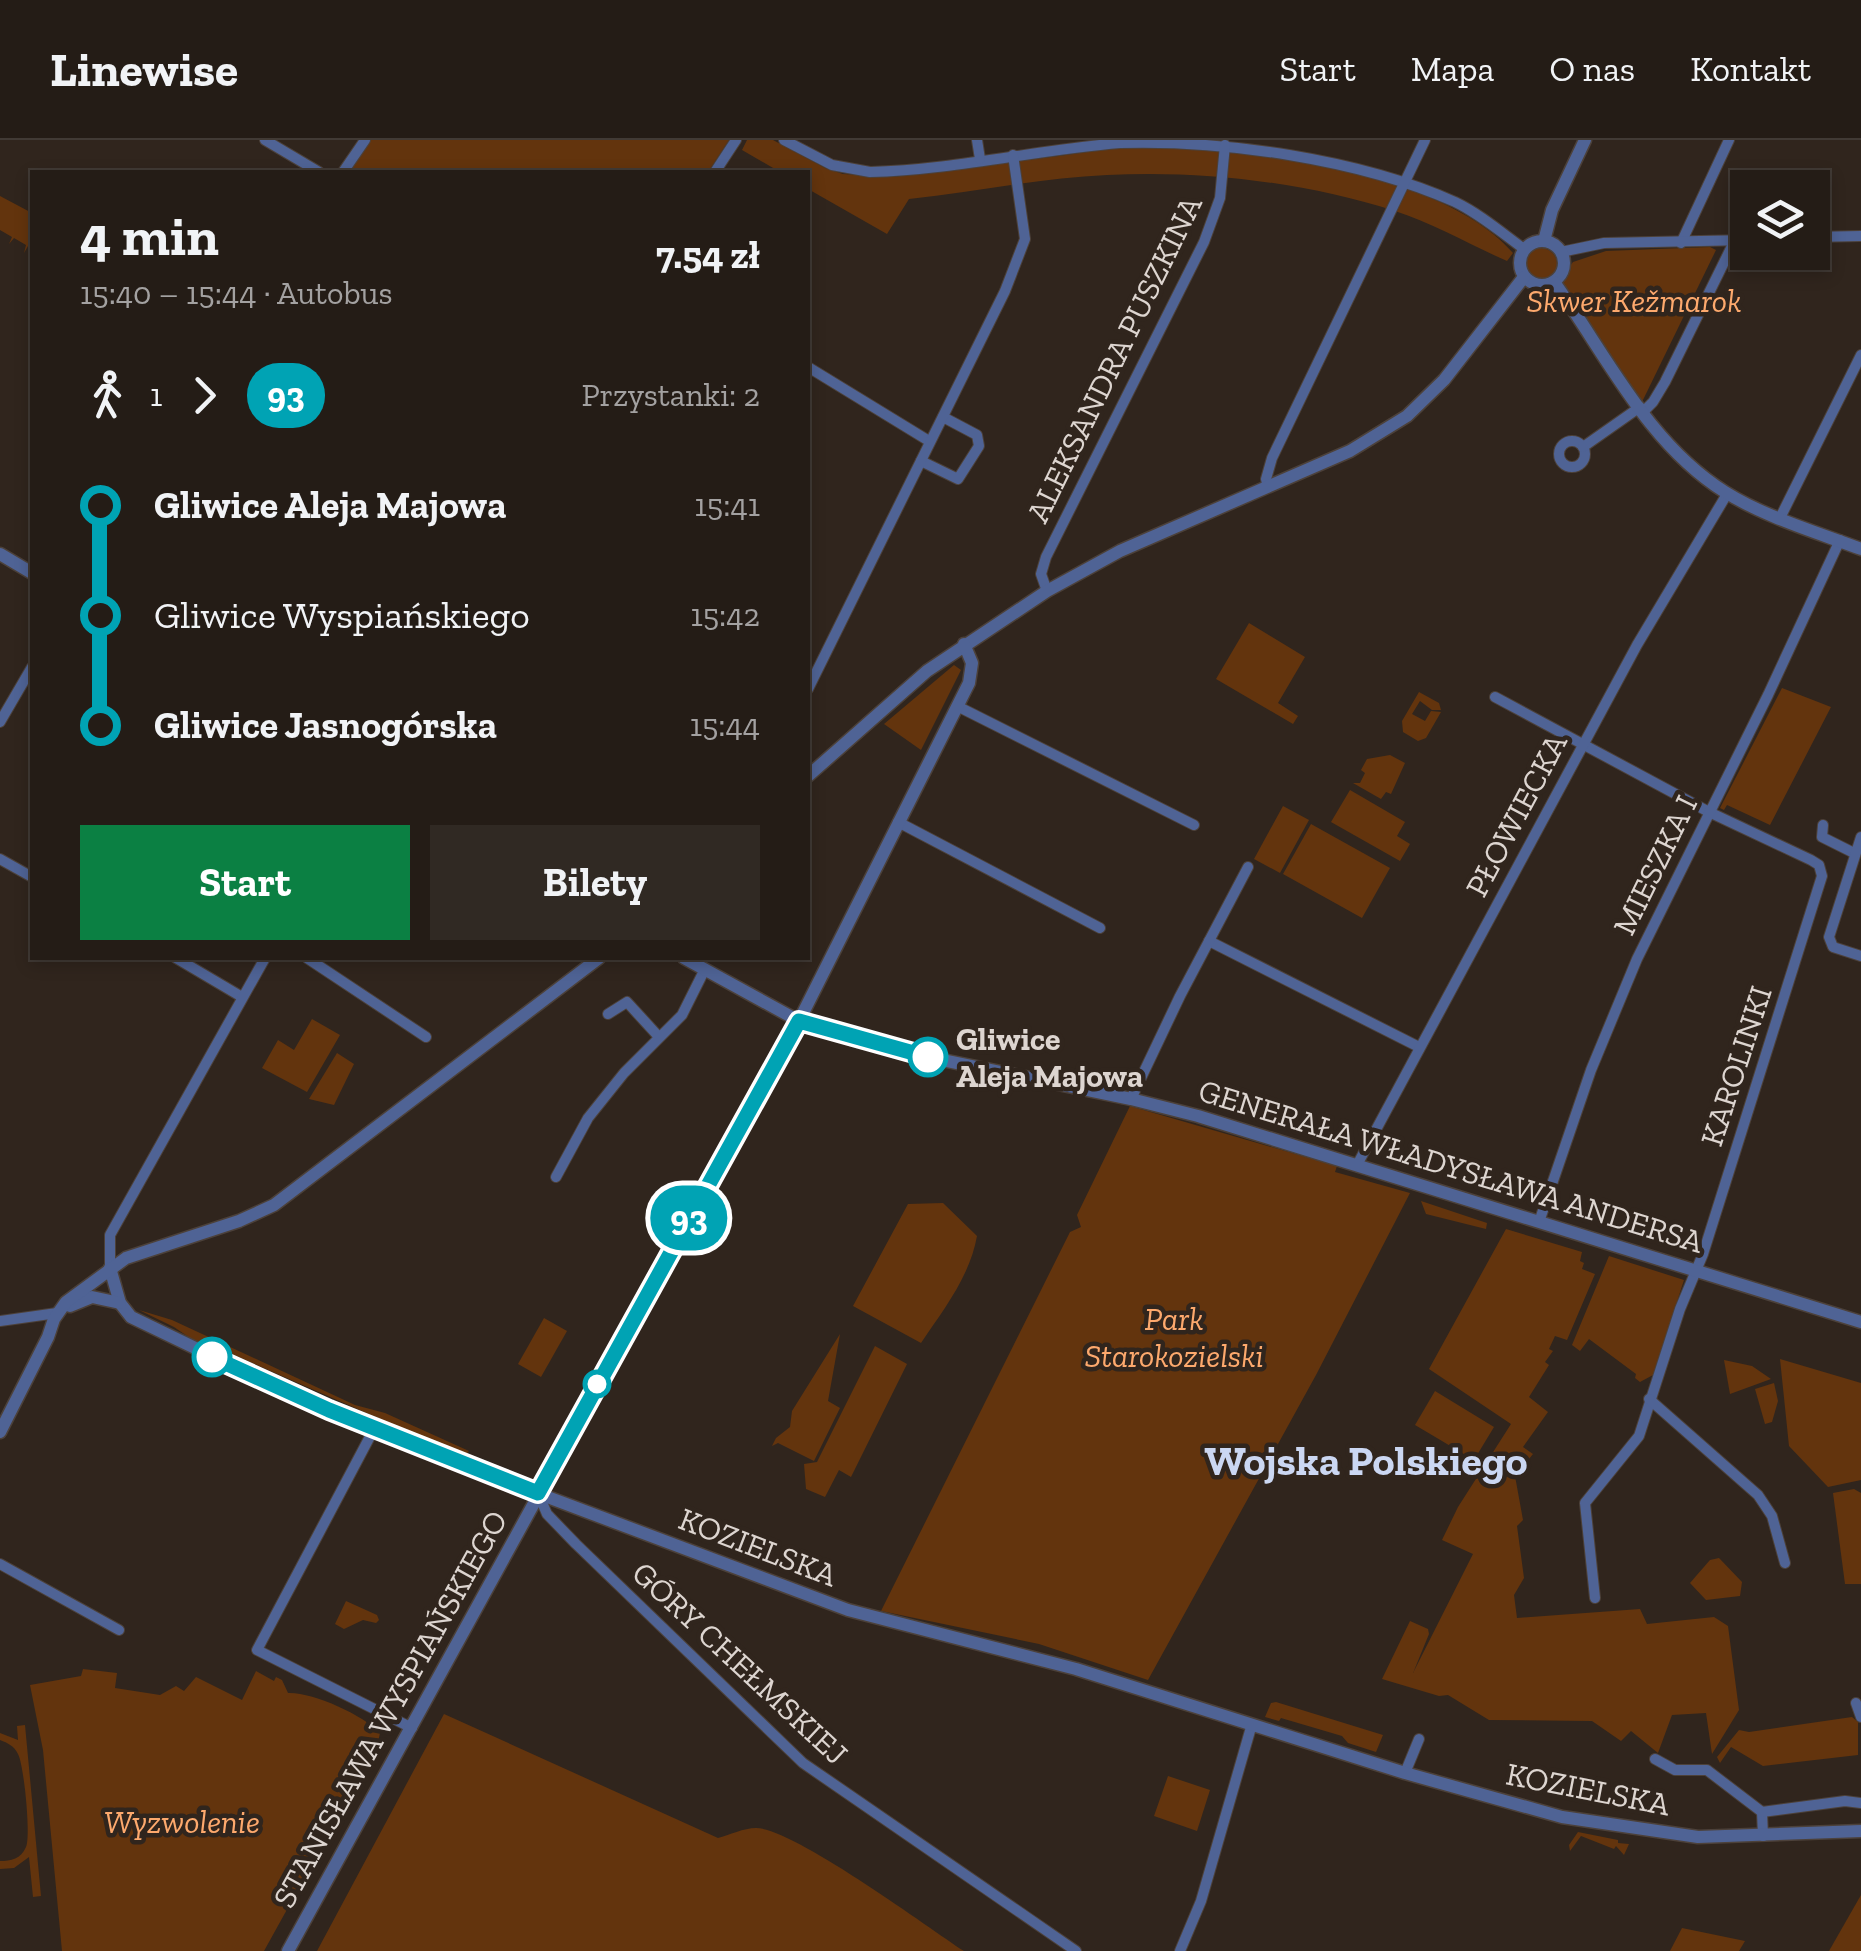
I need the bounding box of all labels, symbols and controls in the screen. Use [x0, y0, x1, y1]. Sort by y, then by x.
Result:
text: Linewise [50, 41, 238, 98]
text: Start [1280, 48, 1356, 90]
text: Mapa [1411, 48, 1494, 90]
text: O nas [1549, 48, 1635, 90]
text: Kontakt [1690, 48, 1811, 90]
map controls [1730, 170, 1830, 270]
button: layers [1730, 170, 1830, 270]
street label: ALEKSANDRA PUSZKINA [1018, 189, 1210, 528]
text: 4 min [80, 203, 219, 269]
text: 7.54 zł [656, 232, 760, 278]
text: 15:40 – 15:44 · Autobus [80, 274, 392, 312]
park label: Skwer Kežmarok [1527, 282, 1741, 320]
icon: walk [80, 368, 135, 423]
icon: forward [177, 368, 232, 423]
text: 93 [267, 374, 305, 416]
text: 1 [150, 376, 162, 414]
text: Przystanki: 2 [581, 376, 760, 414]
text: Gliwice Aleja Majowa [154, 482, 506, 528]
text: 15:41 [695, 486, 760, 524]
text: Gliwice Wyspiańskiego [154, 592, 530, 638]
text: 15:42 [690, 596, 760, 634]
text: Gliwice Jasnogórska [154, 702, 497, 748]
text: 15:44 [690, 706, 760, 744]
street label: PŁOWIECKA [1457, 727, 1575, 903]
street label: MIESZKA I [1605, 789, 1705, 941]
button: Start [80, 825, 410, 940]
button: Bilety [430, 825, 760, 940]
street label: KAROLINKI [1692, 981, 1780, 1151]
place label: Gliwice Aleja Majowa [956, 1020, 1143, 1095]
marker: Gliwice Aleja Majowa [909, 1038, 947, 1076]
street label: GENERAŁA WŁADYSŁAWA ANDERSA [1194, 1071, 1708, 1261]
line badge: 93 [644, 1186, 734, 1250]
text: 93 [670, 1197, 708, 1239]
park label: Park Starokozielski [1084, 1300, 1264, 1375]
unlabelled marker [193, 1338, 231, 1376]
unlabelled marker [584, 1371, 610, 1397]
district label: Wojska Polskiego [1204, 1435, 1528, 1486]
street label: KOZIELSKA [674, 1500, 843, 1595]
street label: STANISŁAWA WYSPIAŃSKIEGO [265, 1504, 515, 1914]
street label: GÓRY CHEŁMSKIEJ [624, 1553, 856, 1773]
street label: KOZIELSKA [1503, 1755, 1673, 1824]
park label: Wyzwolenie [104, 1803, 260, 1841]

